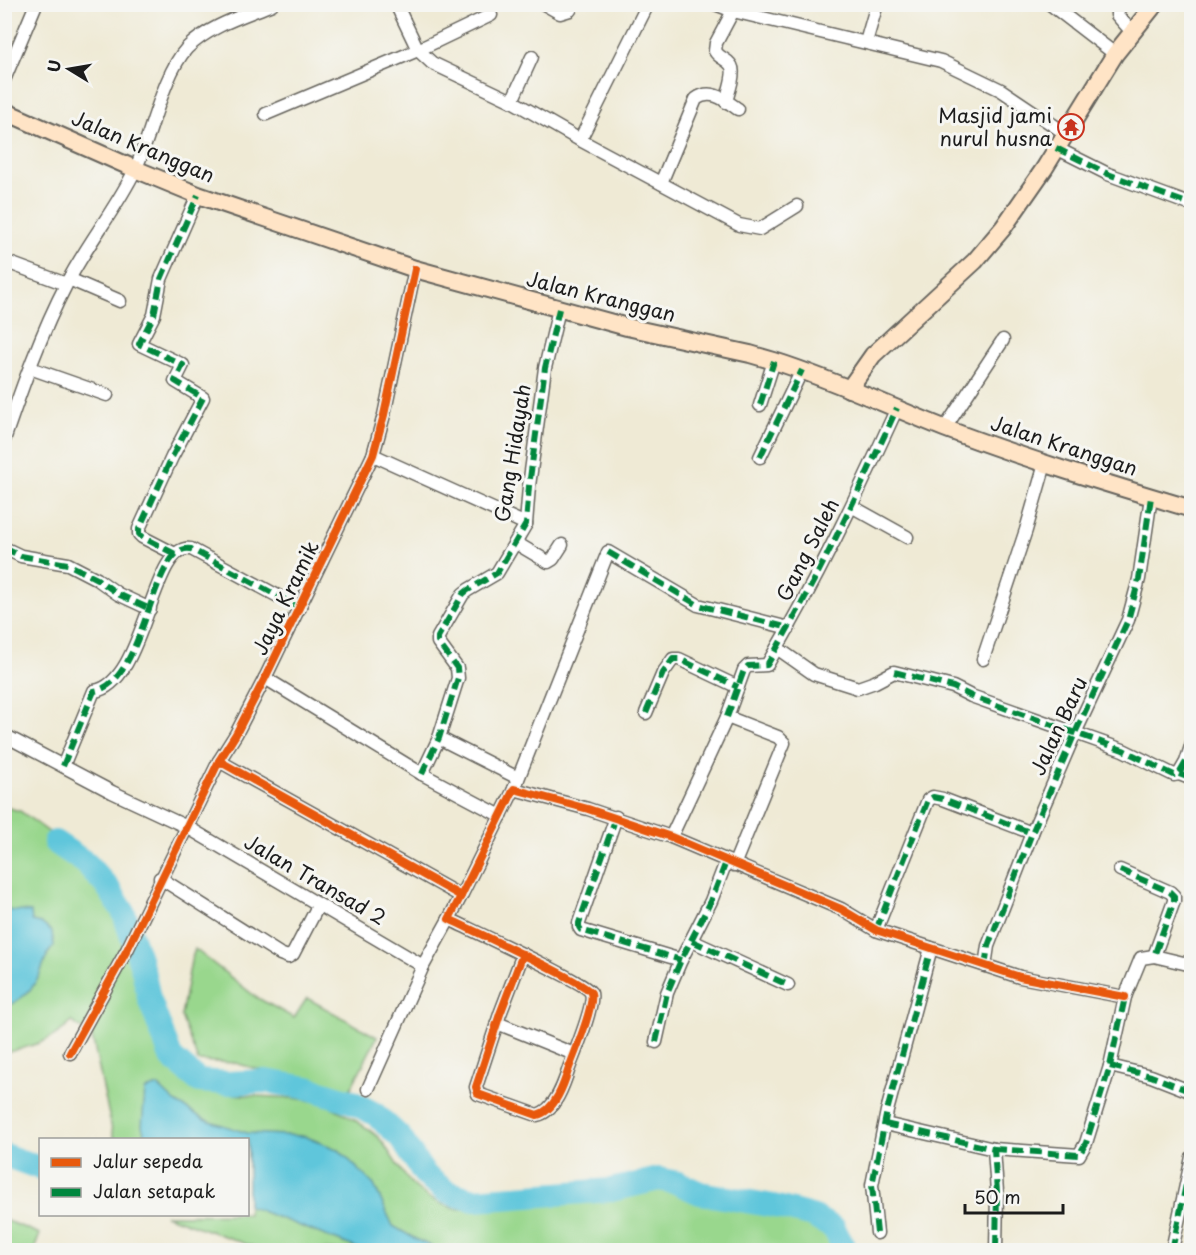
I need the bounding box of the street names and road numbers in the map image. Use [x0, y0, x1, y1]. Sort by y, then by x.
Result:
street label: Jalan Kranggan [67, 102, 220, 190]
street label: Jalan Kranggan [523, 263, 679, 329]
street label: Gang Hidayah [486, 382, 538, 524]
street label: Jalan Kranggan [987, 407, 1142, 483]
street label: Gang Saleh [768, 493, 846, 606]
street label: Jaya Kramik [244, 535, 326, 660]
street label: Jalan Baru [1022, 671, 1094, 780]
street label: Jalan Transad 2 [239, 826, 392, 932]

